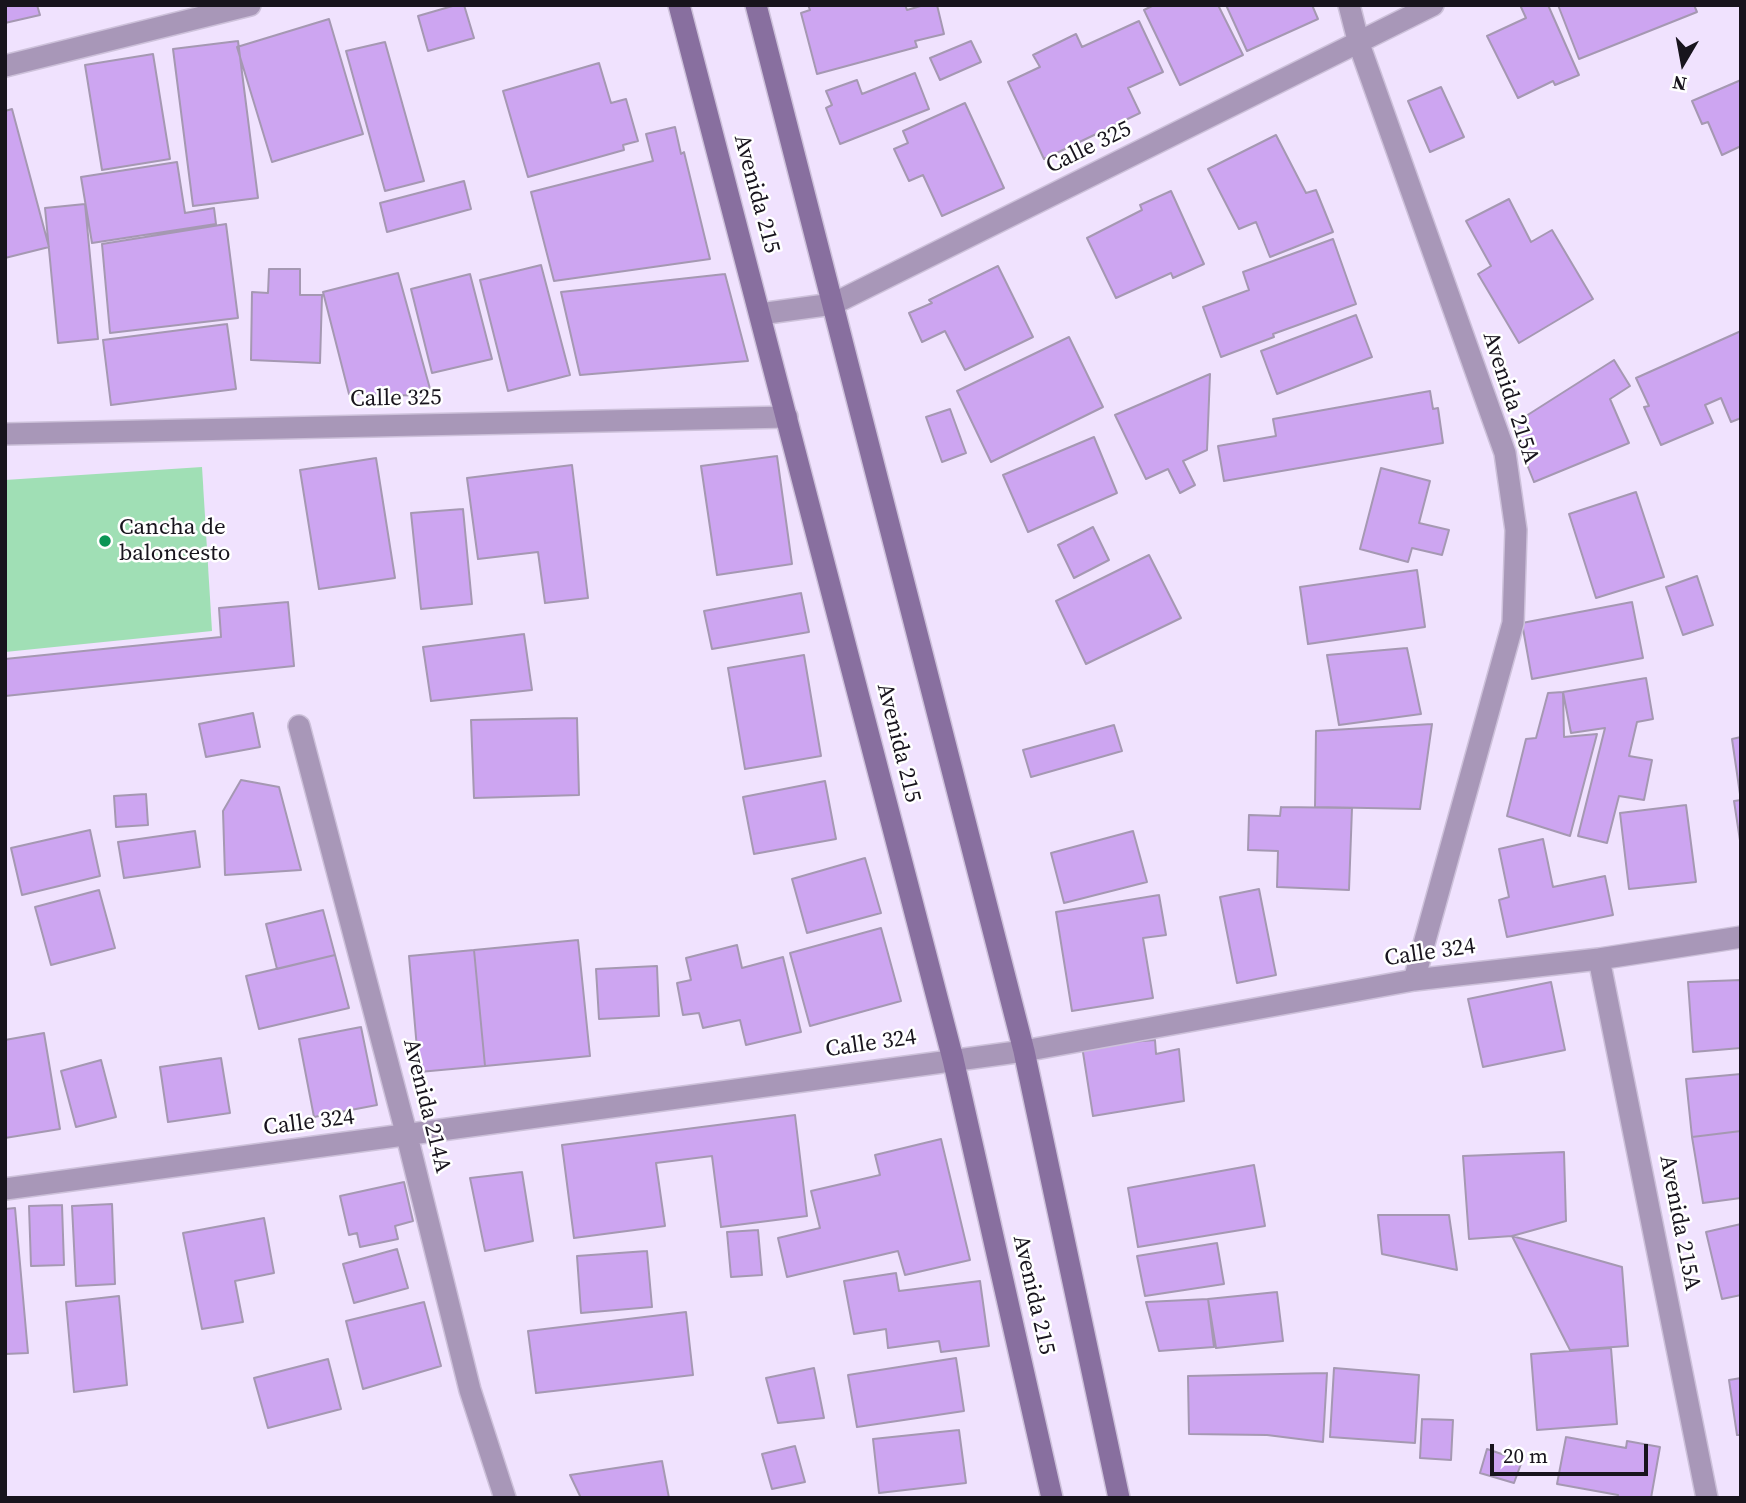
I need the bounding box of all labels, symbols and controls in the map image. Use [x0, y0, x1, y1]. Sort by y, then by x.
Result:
north arrow [1648, 28, 1718, 98]
text: N [1670, 70, 1688, 98]
street label: Calle 325 [1042, 116, 1136, 180]
street label: Avenida 215 [727, 132, 785, 256]
street label: Avenida 215A [1476, 328, 1544, 468]
street label: Calle 325 [350, 384, 442, 414]
place label: Cancha de baloncesto [119, 514, 230, 568]
marker: Cancha de baloncesto [97, 533, 113, 549]
street label: Avenida 215 [870, 680, 926, 806]
street label: Calle 324 [1383, 933, 1477, 973]
street label: Calle 324 [824, 1024, 918, 1064]
street label: Avenida 214A [396, 1036, 456, 1176]
street label: Calle 324 [262, 1104, 356, 1142]
street label: Avenida 215A [1652, 1153, 1706, 1293]
street label: Avenida 215 [1006, 1232, 1060, 1358]
scale bar [1494, 1430, 1652, 1474]
text: 20 m [1503, 1441, 1548, 1470]

